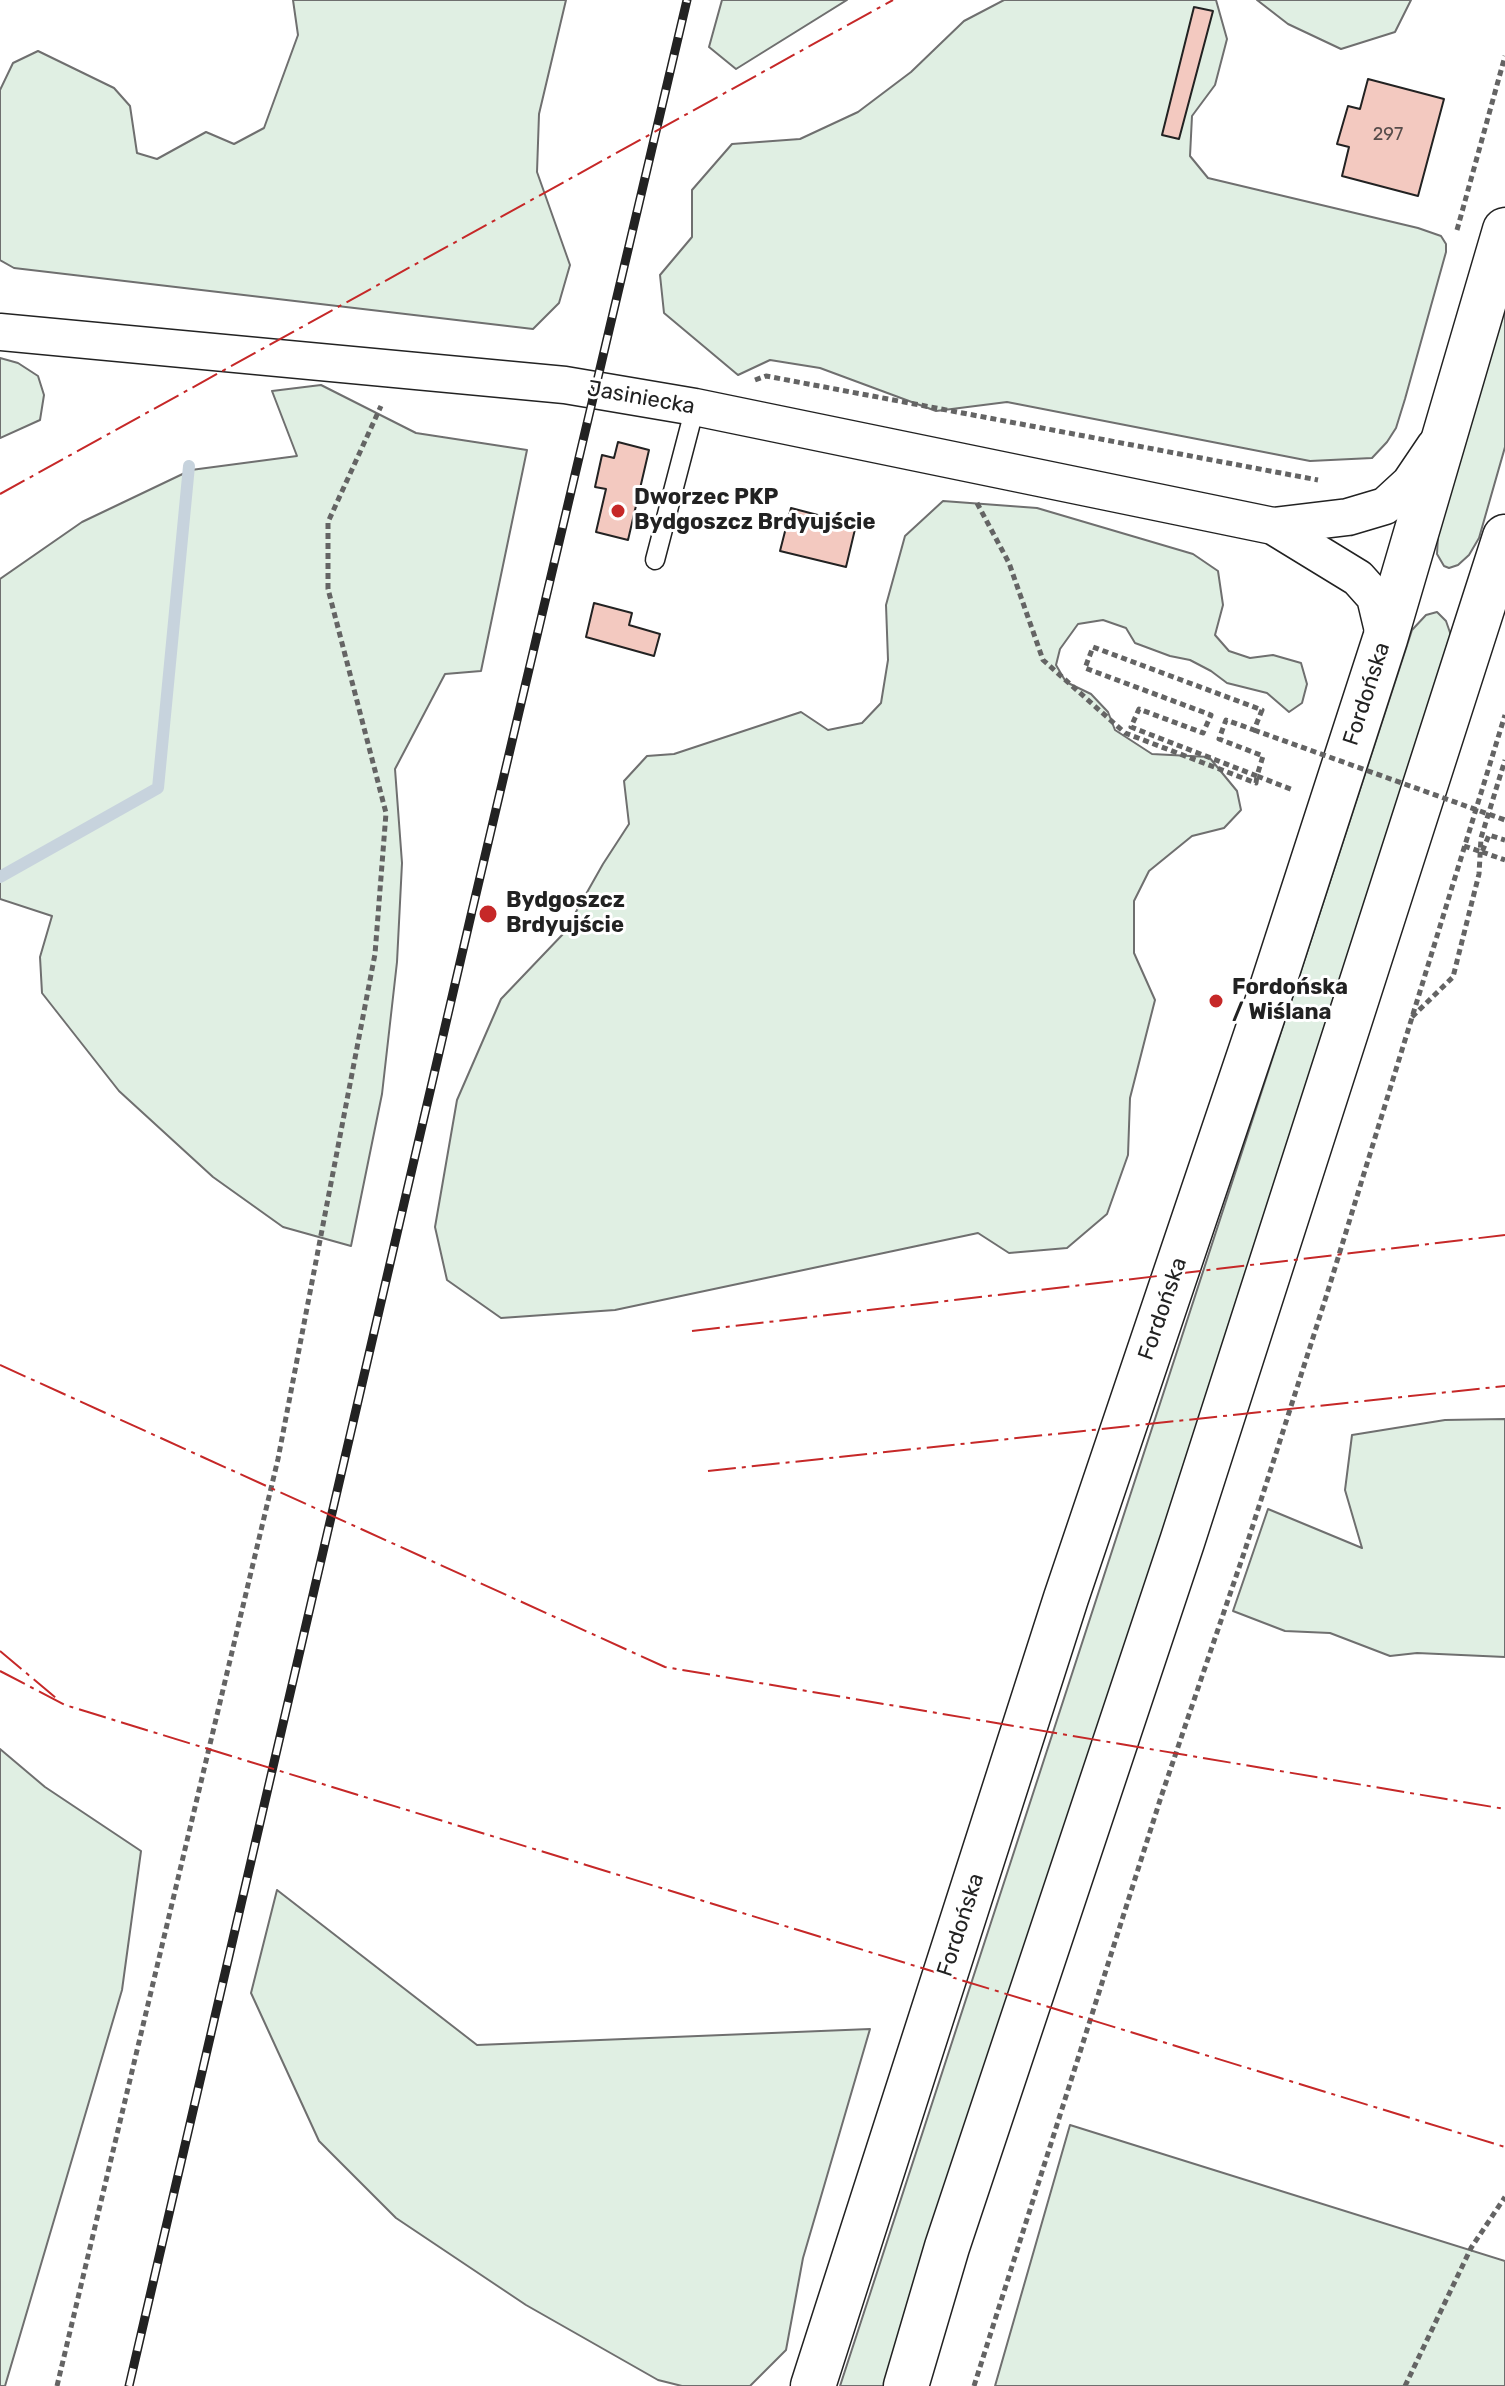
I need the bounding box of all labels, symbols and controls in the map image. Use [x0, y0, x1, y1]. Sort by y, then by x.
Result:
house number: 297 [1373, 124, 1403, 146]
street label: Jasiniecka [585, 376, 697, 420]
place label: Dworzec PKP Bydgoszcz Brdyujście [634, 485, 875, 536]
marker: Dworzec PKP Bydgoszcz Brdyujście [609, 502, 627, 520]
street label: Fordońska [1338, 639, 1396, 749]
place label: Bydgoszcz Brdyujście [506, 888, 625, 940]
marker: Bydgoszcz Brdyujście [477, 903, 499, 925]
place label: Fordońska / Wiślana [1232, 975, 1348, 1026]
marker: Fordońska / Wiślana [1207, 992, 1225, 1010]
street label: Fordońska [1133, 1254, 1193, 1364]
street label: Fordońska [932, 1870, 990, 1980]

